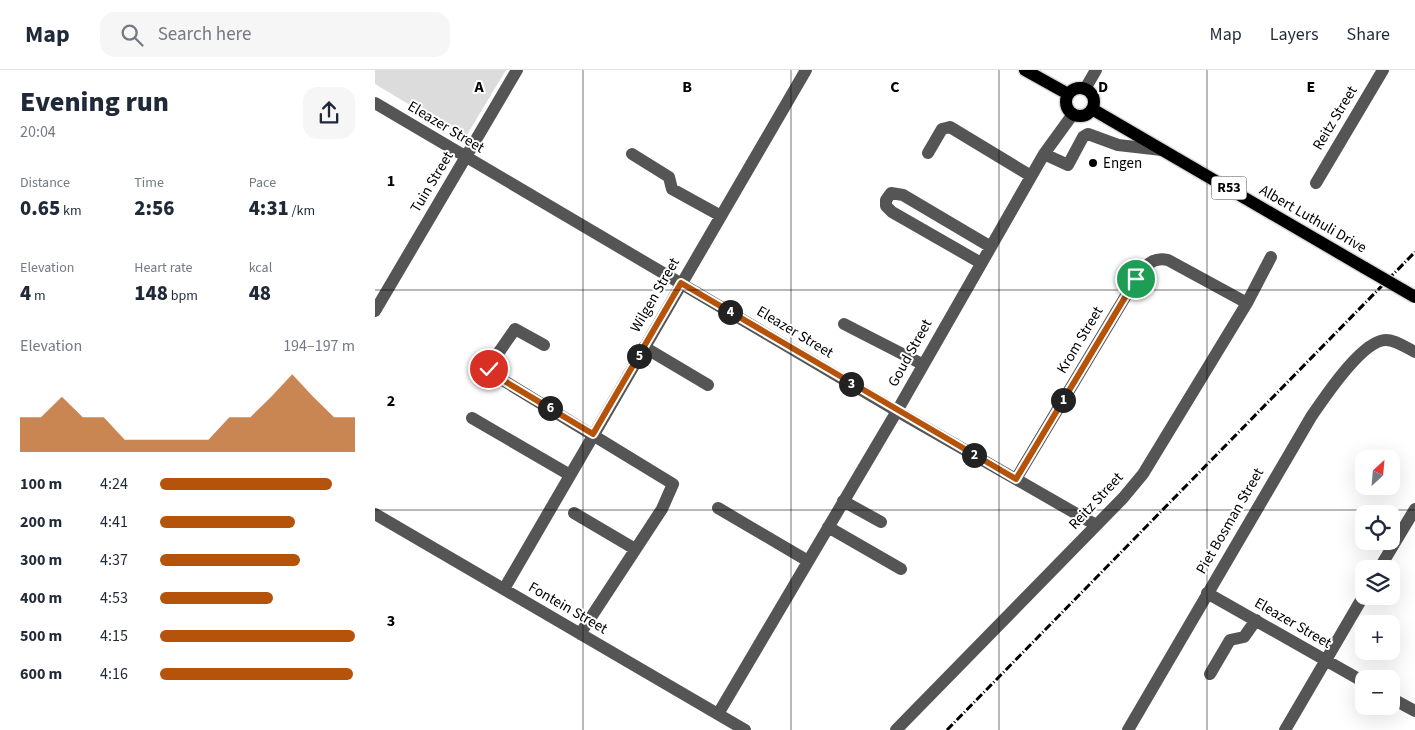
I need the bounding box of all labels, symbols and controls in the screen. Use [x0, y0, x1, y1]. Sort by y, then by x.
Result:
search box [100, 12, 450, 57]
text: Map [25, 17, 70, 52]
icon: search [118, 21, 146, 49]
text: Search here [158, 21, 251, 48]
text: Map [1210, 22, 1242, 47]
text: Layers [1270, 22, 1319, 47]
text: Share [1347, 22, 1390, 47]
text: A [473, 76, 484, 98]
text: B [682, 76, 692, 98]
text: C [890, 76, 900, 98]
text: D [1098, 76, 1108, 98]
text: E [1307, 76, 1315, 98]
text: Evening run [20, 82, 169, 122]
street label: Reitz Street [1308, 82, 1362, 154]
button: share [303, 87, 355, 139]
street label: Eleazer Street [404, 96, 488, 158]
text: 20:04 [20, 121, 56, 143]
street label: Tuin Street [405, 147, 459, 217]
place label: Engen [1103, 153, 1142, 174]
marker: Engen [1087, 157, 1099, 169]
text: 1 [387, 170, 395, 192]
text: Distance [20, 173, 70, 193]
text: Time [134, 173, 164, 193]
text: Pace [249, 173, 276, 193]
road number: R53 [1211, 176, 1247, 200]
street label: Albert Luthuli Drive [1255, 180, 1371, 258]
text: 0.65 [20, 193, 60, 223]
text: 2:56 [134, 193, 174, 223]
text: 4:31 [249, 193, 289, 223]
text: km [60, 201, 82, 221]
text: /km [289, 201, 315, 221]
street label: Wilgen Street [625, 254, 685, 336]
text: Elevation [20, 258, 75, 278]
text: Heart rate [134, 258, 193, 278]
text: kcal [249, 258, 272, 278]
pin [1115, 258, 1157, 300]
icon: arrive [1122, 265, 1150, 293]
text: 4 [20, 278, 31, 308]
text: 148 [134, 278, 168, 308]
text: 48 [249, 278, 271, 308]
text: m [31, 286, 46, 306]
text: bpm [168, 286, 198, 306]
pin: 4 [717, 300, 743, 324]
street label: Eleazer Street [753, 301, 837, 363]
text: 4 [727, 302, 734, 322]
street label: Krom Street [1052, 302, 1108, 378]
street label: Goud Street [883, 315, 937, 391]
text: Elevation [20, 335, 82, 357]
text: 194–197 m [283, 335, 355, 357]
pin: 5 [627, 344, 651, 368]
text: 5 [636, 346, 643, 366]
pin [468, 348, 510, 390]
icon: check [475, 355, 503, 383]
pin: 3 [839, 372, 863, 396]
text: 3 [848, 374, 855, 394]
pin: 1 [1051, 388, 1075, 412]
text: 2 [387, 390, 395, 412]
text: 1 [1060, 390, 1067, 410]
pin: 6 [537, 396, 563, 420]
text: 6 [547, 398, 554, 418]
pin: 2 [961, 442, 987, 468]
text: 2 [971, 445, 978, 465]
north arrow [1355, 450, 1400, 495]
map controls [1355, 450, 1400, 715]
street label: Piet Bosman Street [1191, 464, 1269, 578]
street label: Reitz Street [1064, 468, 1128, 534]
text: 100 m [20, 473, 62, 495]
text: 4:24 [100, 473, 128, 495]
button: locate [1355, 505, 1400, 550]
text: 200 m [20, 511, 62, 533]
text: 4:41 [100, 511, 128, 533]
text: 300 m [20, 549, 62, 571]
text: 4:37 [100, 549, 128, 571]
button: layers [1355, 560, 1400, 605]
street label: Fontein Street [525, 577, 611, 639]
text: 400 m [20, 587, 62, 609]
text: 4:53 [100, 587, 128, 609]
street label: Eleazer Street [1251, 592, 1335, 654]
text: 3 [387, 610, 395, 632]
button: + [1355, 615, 1400, 660]
text: 500 m [20, 625, 62, 647]
text: 4:15 [100, 625, 128, 647]
text: 600 m [20, 663, 62, 685]
text: 4:16 [100, 663, 128, 685]
button: − [1355, 670, 1400, 715]

